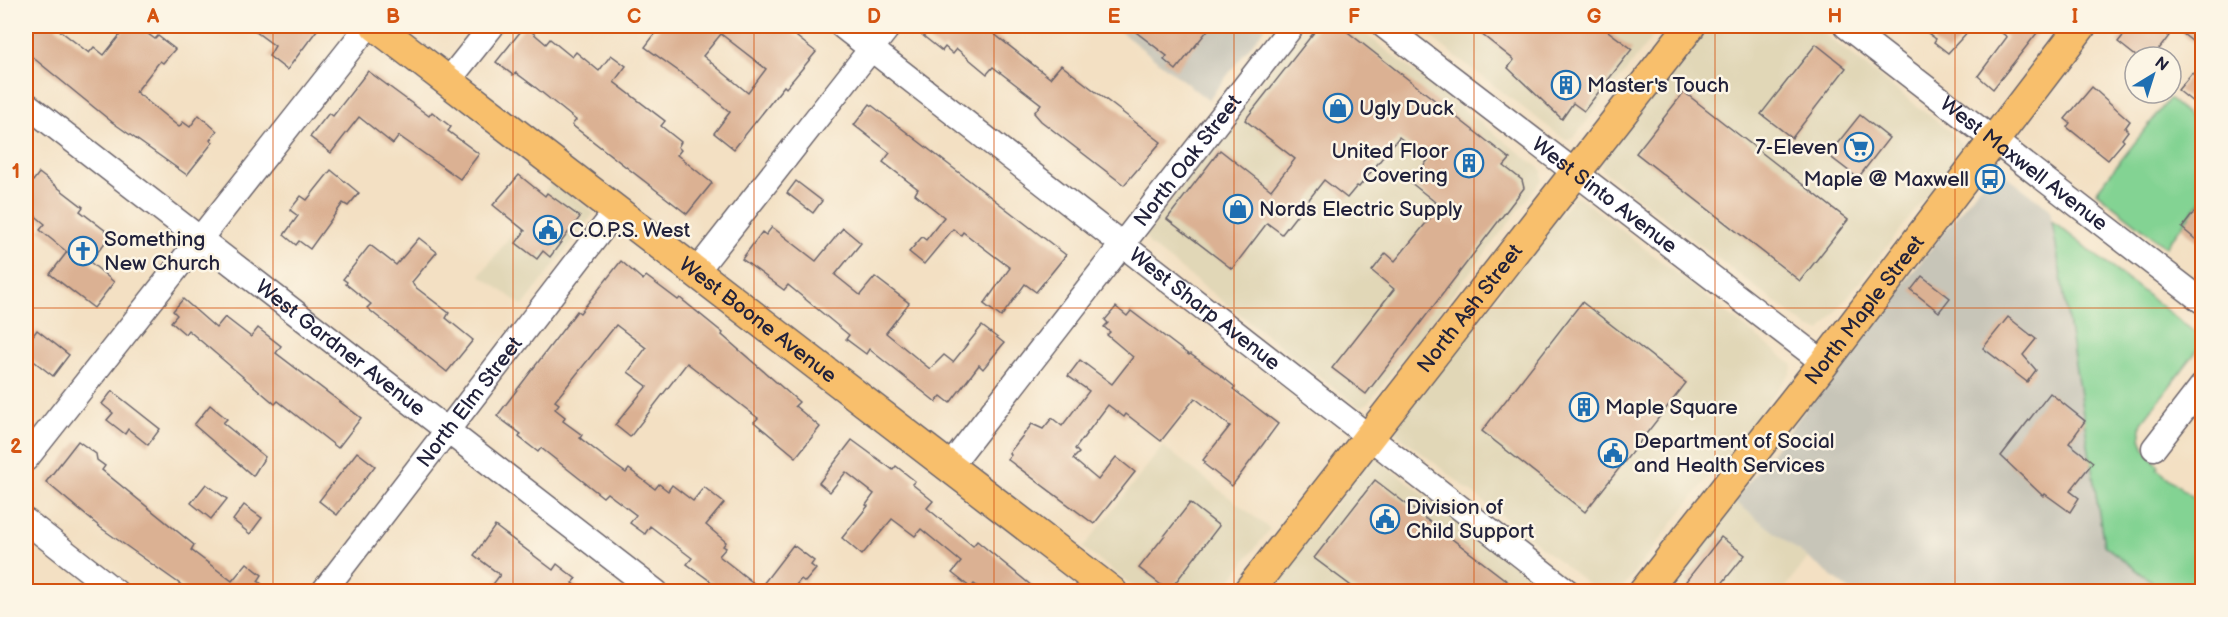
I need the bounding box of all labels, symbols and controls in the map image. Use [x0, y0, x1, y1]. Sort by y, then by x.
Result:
text: A [146, 5, 160, 29]
text: B [386, 5, 400, 29]
text: C [627, 5, 641, 29]
text: D [867, 5, 881, 29]
text: E [1108, 5, 1121, 29]
text: F [1348, 5, 1360, 29]
text: G [1587, 5, 1602, 29]
text: H [1828, 5, 1842, 29]
text: I [2072, 5, 2078, 29]
north arrow [2123, 45, 2183, 105]
text: N [2151, 53, 2172, 76]
building icon: Master's Touch [1550, 69, 1582, 101]
place label: Master's Touch [1587, 73, 1729, 98]
street label: North Oak Street [1129, 89, 1247, 232]
street label: West Maxwell Avenue [1935, 91, 2112, 236]
shop icon: Ugly Duck [1322, 92, 1354, 124]
place label: Ugly Duck [1359, 96, 1454, 121]
supermarket icon: 7-Eleven [1843, 131, 1875, 163]
street label: West Sinto Avenue [1527, 132, 1682, 259]
place label: 7-Eleven [1755, 135, 1838, 160]
place label: United Floor Covering [1331, 139, 1448, 188]
building icon: United Floor Covering [1453, 147, 1485, 179]
text: 1 [12, 160, 20, 184]
bus stop icon: Maple @ Maxwell [1974, 163, 2006, 195]
place label: Maple @ Maxwell [1804, 167, 1969, 192]
shop icon: Nords Electric Supply [1222, 193, 1254, 225]
place label: Nords Electric Supply [1259, 197, 1463, 222]
public building icon: C.O.P.S. West [532, 214, 564, 246]
place label: C.O.P.S. West [569, 218, 691, 243]
place label: Something New Church [104, 227, 220, 276]
street label: North Maple Street [1800, 230, 1930, 390]
church icon: Something New Church [67, 235, 99, 267]
street label: North Ash Street [1412, 239, 1528, 378]
street label: West Sharp Avenue [1124, 243, 1285, 376]
street label: West Boone Avenue [674, 252, 841, 389]
street label: West Gardner Avenue [251, 275, 430, 422]
street label: North Elm Street [412, 331, 528, 472]
building icon: Maple Square [1568, 391, 1600, 423]
place label: Maple Square [1605, 395, 1738, 420]
place label: Department of Social and Health Services [1634, 429, 1834, 478]
text: 2 [10, 435, 22, 459]
public building icon: Department of Social and Health Services [1597, 437, 1629, 469]
place label: Division of Child Support [1406, 495, 1535, 544]
public building icon: Division of Child Support [1369, 503, 1401, 535]

